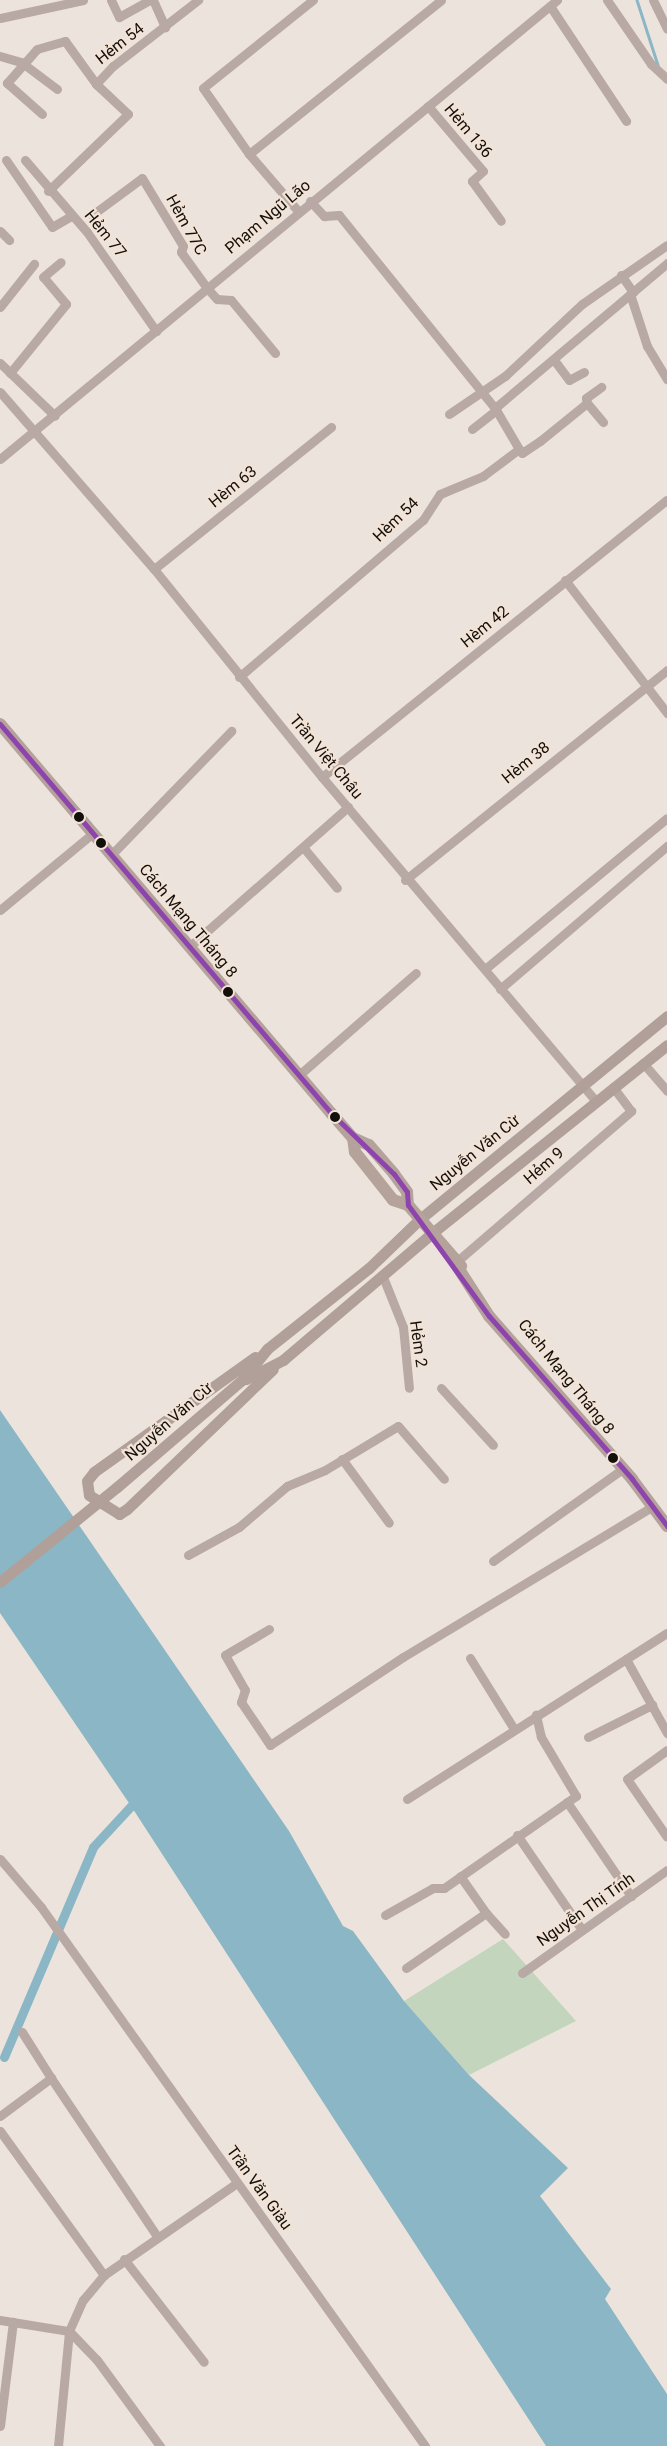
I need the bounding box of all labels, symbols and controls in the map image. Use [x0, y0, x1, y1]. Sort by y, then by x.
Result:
street label: Hẻm 54 [92, 19, 148, 69]
street label: Hẻm 136 [440, 100, 496, 162]
street label: Phạm Ngũ Lão [222, 176, 314, 258]
street label: Hẻm 77C [162, 191, 210, 259]
street label: Hẻm 77 [80, 206, 130, 262]
street label: Hèm 63 [205, 462, 261, 512]
street label: Hèm 54 [369, 494, 423, 546]
street label: Hèm 42 [457, 602, 513, 652]
street label: Trần Việt Châu [285, 711, 367, 803]
street label: Hèm 38 [498, 738, 554, 788]
unlabelled marker [74, 812, 84, 822]
unlabelled marker [96, 838, 106, 848]
street label: Cách Mạng Tháng 8 [135, 860, 241, 982]
unlabelled marker [223, 987, 233, 997]
street label: Nguyễn Văn Cừ [426, 1111, 524, 1195]
unlabelled marker [330, 1112, 340, 1122]
street label: Hẻm 9 [520, 1143, 568, 1189]
street label: Cách Mạng Tháng 8 [514, 1316, 618, 1438]
street label: Hẻm 2 [405, 1319, 431, 1369]
street label: Nguyễn Văn Cừ [121, 1379, 217, 1465]
unlabelled marker [608, 1453, 618, 1463]
street label: Nguyễn Thị Tính [533, 1869, 639, 1951]
street label: Trần Văn Giàu [222, 2142, 296, 2234]

